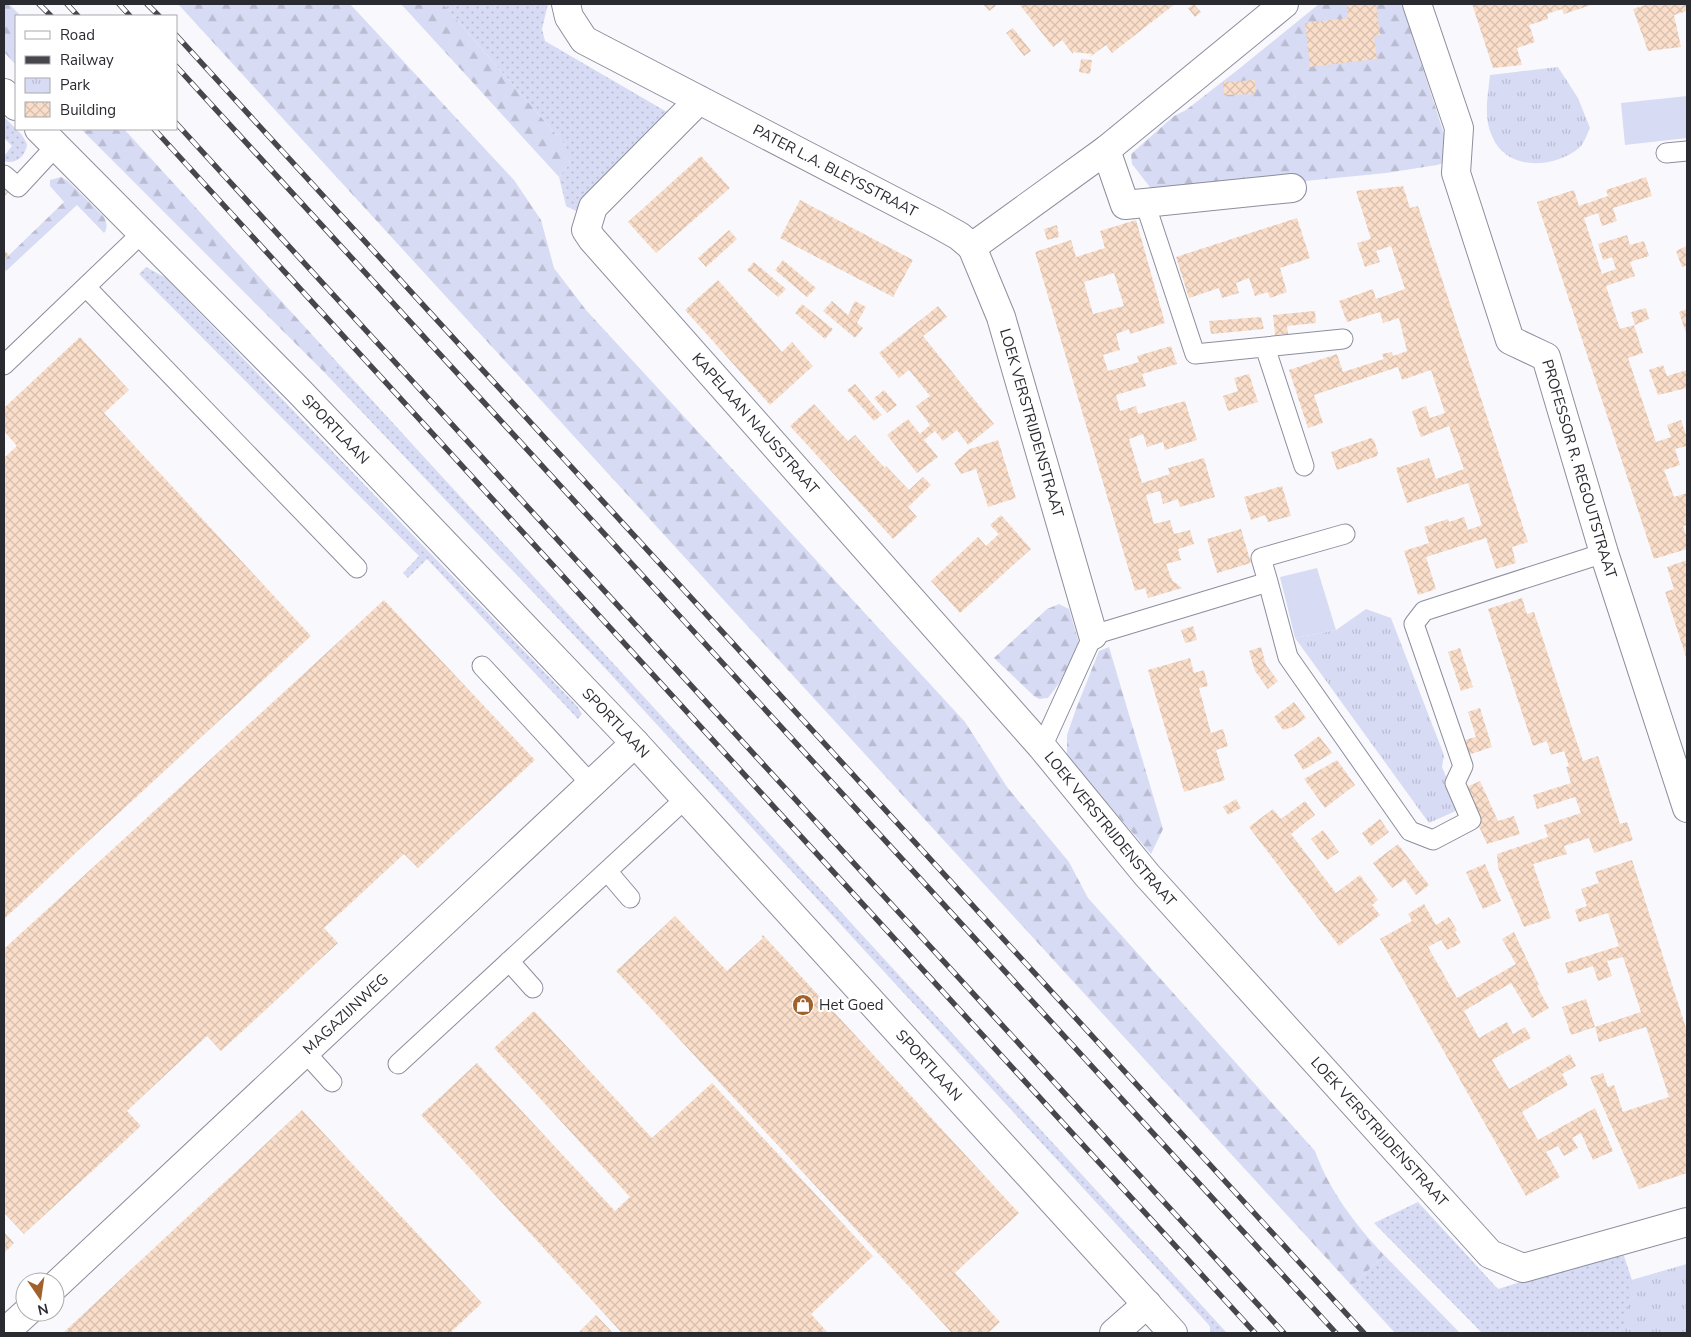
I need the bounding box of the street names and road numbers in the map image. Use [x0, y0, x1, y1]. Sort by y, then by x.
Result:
street label: PATER L.A. BLEYSSTRAAT [749, 120, 921, 222]
street label: LOEK VERSTRIJDENSTRAAT [995, 326, 1068, 520]
street label: KAPELAAN NAUSSTRAAT [687, 349, 824, 499]
street label: PROFESSOR R. REGOUTSTRAAT [1537, 357, 1622, 581]
street label: SPORTLAAN [297, 390, 374, 469]
street label: SPORTLAAN [578, 684, 654, 762]
street label: LOEK VERSTRIJDENSTRAAT [1040, 748, 1181, 911]
street label: MAGAZIJNWEG [299, 969, 393, 1059]
street label: SPORTLAAN [891, 1025, 967, 1105]
street label: LOEK VERSTRIJDENSTRAAT [1306, 1052, 1452, 1211]

